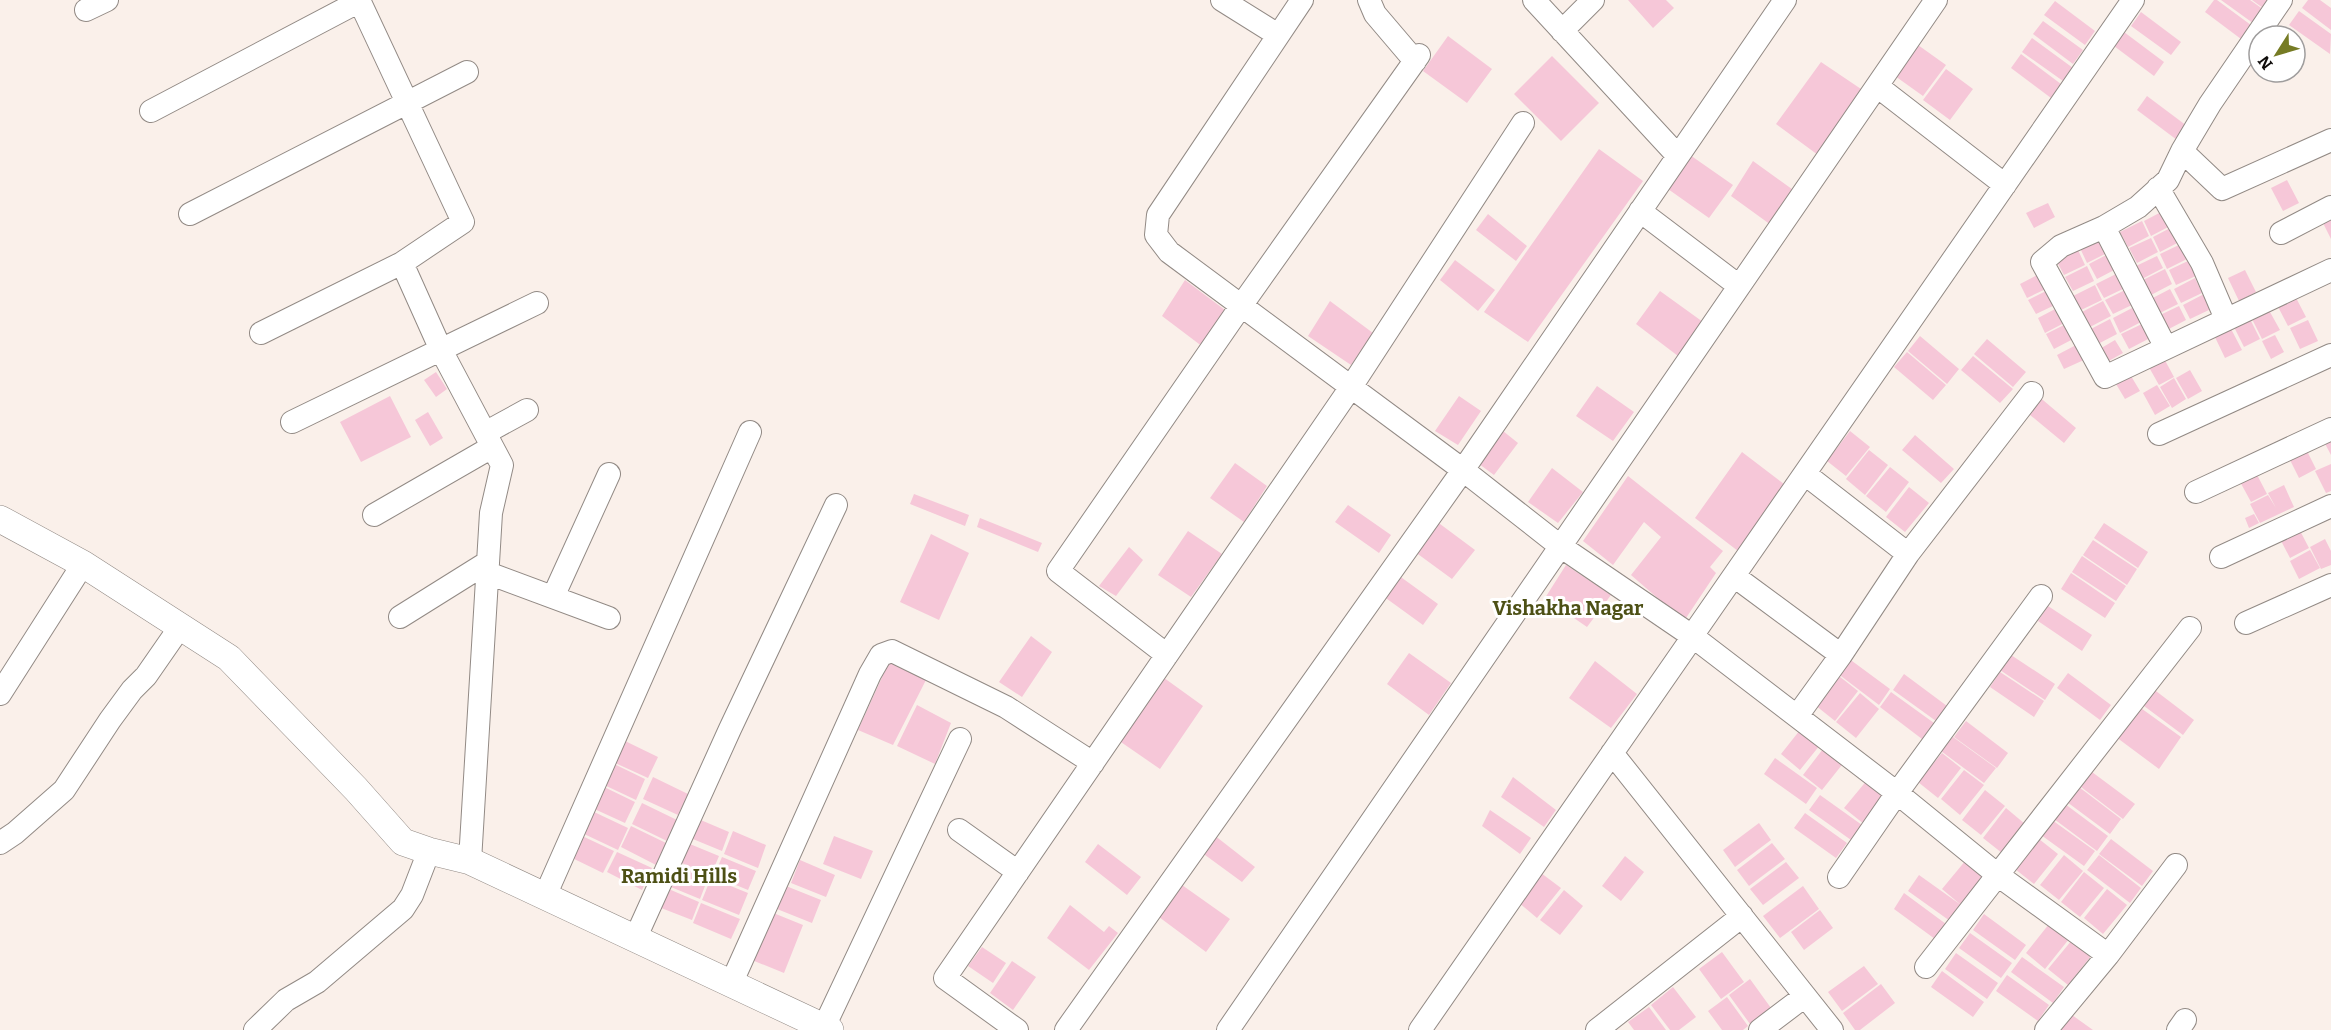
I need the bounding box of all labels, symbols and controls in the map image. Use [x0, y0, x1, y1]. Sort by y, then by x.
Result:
north arrow [2247, 24, 2307, 84]
text: N [2254, 52, 2277, 73]
district label: Vishakha Nagar [1493, 596, 1644, 620]
district label: Ramidi Hills [621, 864, 737, 888]

